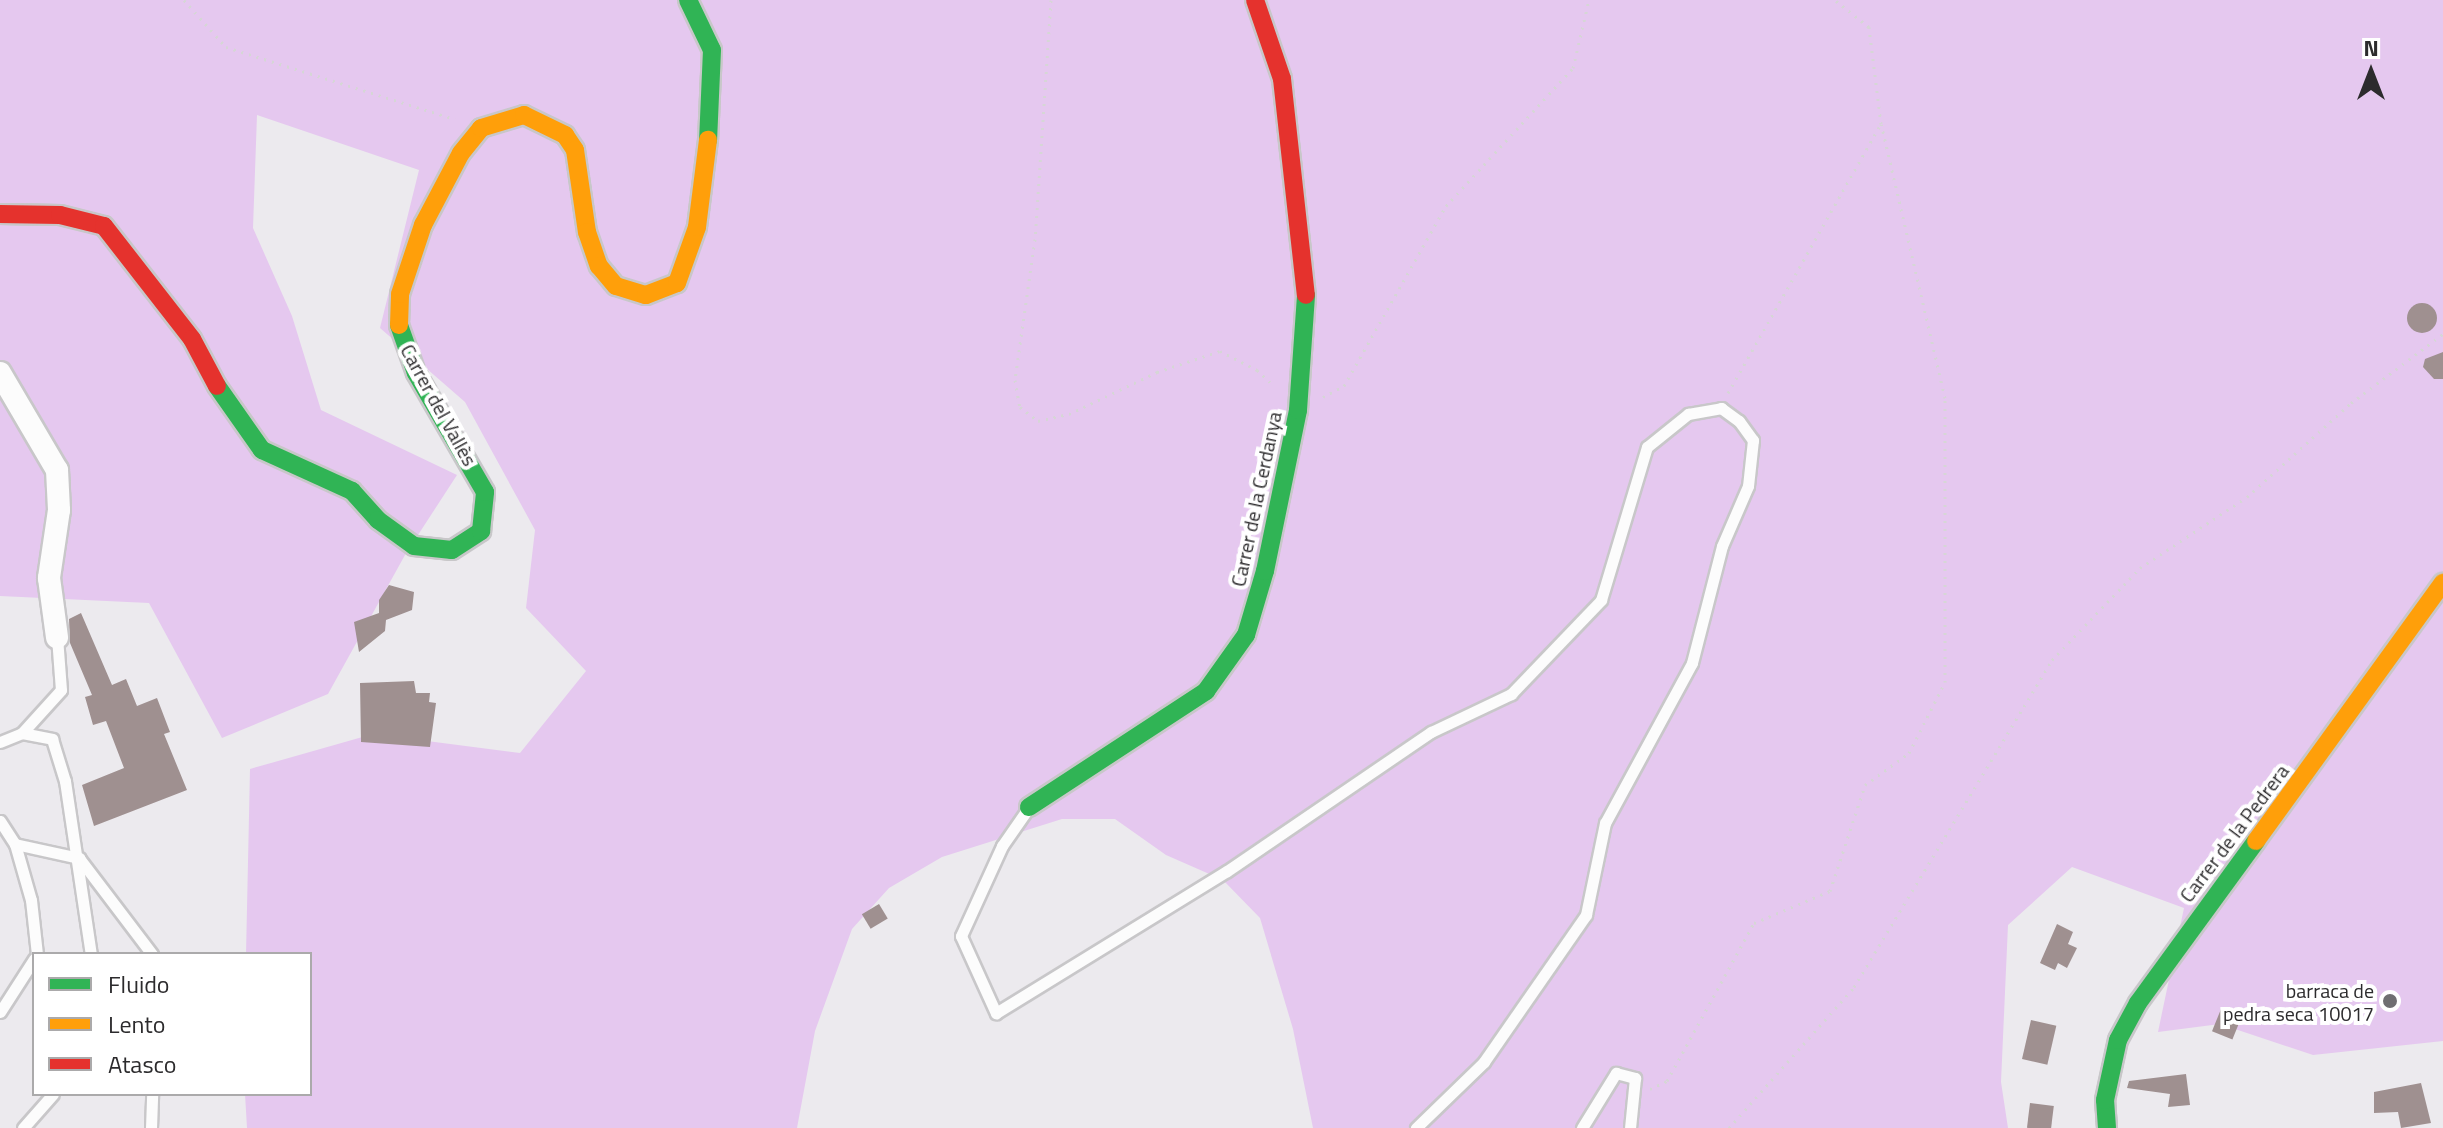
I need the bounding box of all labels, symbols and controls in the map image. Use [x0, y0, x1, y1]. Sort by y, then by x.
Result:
text: N [2363, 31, 2379, 65]
north arrow [2331, 32, 2411, 112]
street label: Carrer del Vallès [396, 340, 482, 470]
street label: Carrer de la Cerdanya [1226, 409, 1286, 589]
street label: Carrer de la Pedrera [2174, 759, 2294, 907]
legend [32, 952, 312, 1096]
text: Fluido [108, 966, 170, 1002]
place label: barraca de pedra seca 10017 [2223, 978, 2374, 1025]
marker: barraca de pedra seca 10017 [2381, 992, 2399, 1010]
text: Lento [108, 1006, 165, 1042]
text: Atasco [108, 1046, 177, 1082]

